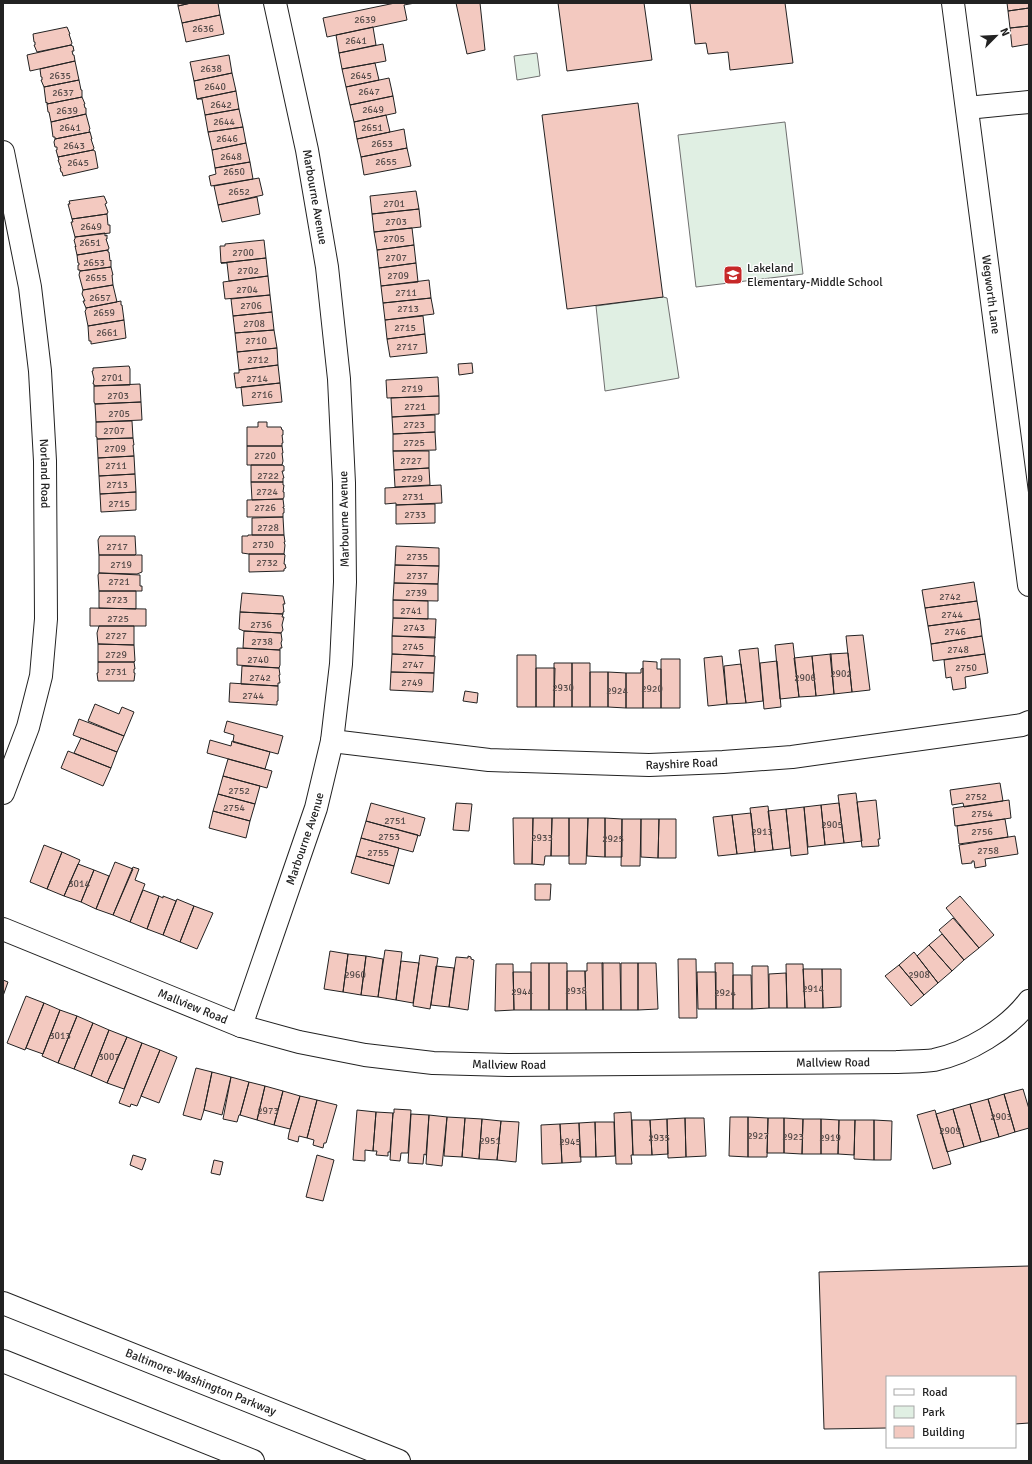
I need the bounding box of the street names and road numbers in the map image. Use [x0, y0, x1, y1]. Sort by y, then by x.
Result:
street label: Marbourne Avenue [299, 148, 330, 246]
street label: Wegworth Lane [978, 254, 1003, 335]
street label: Norland Road [36, 438, 52, 509]
street label: Marbourne Avenue [336, 471, 353, 567]
street label: Rayshire Road [645, 755, 718, 773]
street label: Marbourne Avenue [283, 791, 327, 887]
street label: Mallview Road [156, 986, 230, 1028]
street label: Mallview Road [796, 1055, 870, 1071]
street label: Mallview Road [472, 1057, 546, 1073]
street label: Baltimore-Washington Parkway [123, 1346, 279, 1419]

